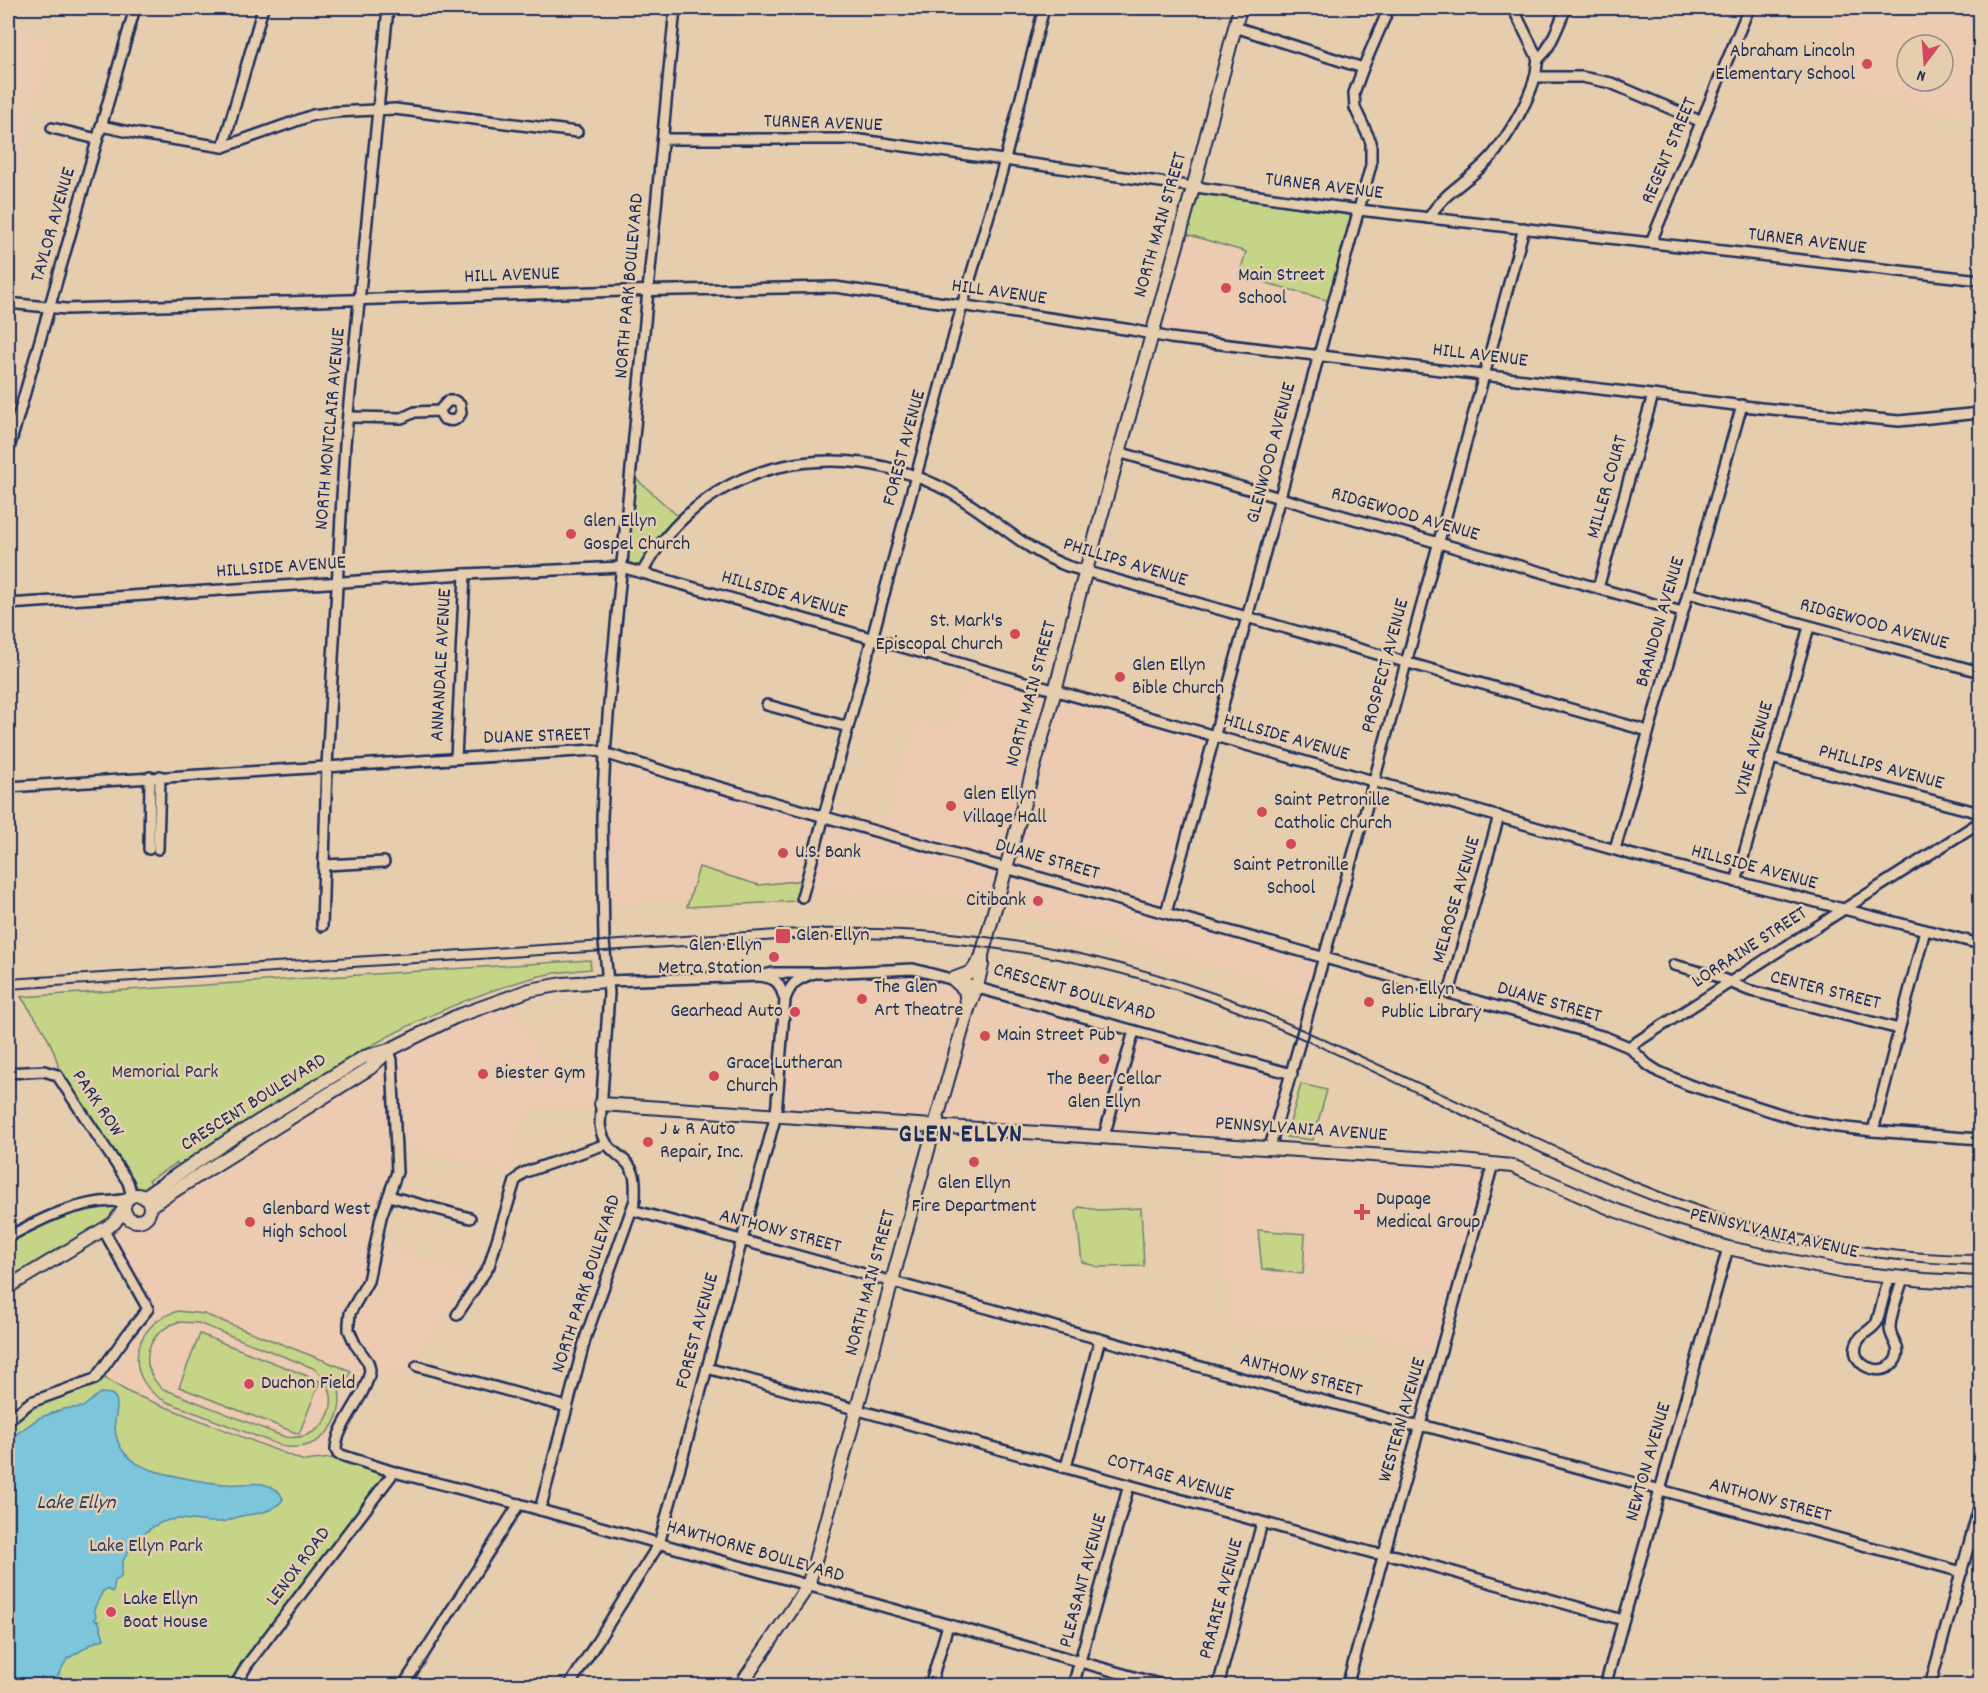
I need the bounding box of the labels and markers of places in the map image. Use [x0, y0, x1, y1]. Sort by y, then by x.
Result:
place label: Abraham Lincoln Elementary School [1715, 38, 1855, 89]
marker: Abraham Lincoln Elementary School [1860, 57, 1874, 71]
place label: Main Street School [1238, 262, 1325, 313]
marker: Main Street School [1219, 281, 1233, 295]
place label: Glen Ellyn Gospel Church [583, 508, 690, 559]
marker: Glen Ellyn Gospel Church [564, 527, 578, 541]
place label: St. Mark's Episcopal Church [875, 608, 1003, 659]
marker: St. Mark's Episcopal Church [1008, 627, 1022, 641]
place label: Glen Ellyn Bible Church [1132, 652, 1224, 703]
marker: Glen Ellyn Bible Church [1113, 670, 1127, 684]
place label: Glen Ellyn Village Hall [963, 781, 1047, 832]
place label: Saint Petronille Catholic Church [1274, 787, 1392, 838]
marker: Glen Ellyn Village Hall [944, 799, 958, 813]
marker: Saint Petronille Catholic Church [1255, 805, 1269, 819]
marker: Saint Petronille School [1284, 837, 1298, 851]
place label: U.S. Bank [795, 839, 861, 867]
marker: U.S. Bank [776, 846, 790, 860]
place label: Saint Petronille School [1233, 852, 1349, 903]
place label: Citibank [966, 887, 1026, 915]
marker: Citibank [1031, 894, 1045, 908]
place label: Glen Ellyn [796, 922, 869, 950]
marker: Glen Ellyn [774, 927, 792, 945]
place label: Glen Ellyn Metra Station [658, 932, 762, 983]
marker: Glen Ellyn Metra Station [767, 950, 781, 964]
place label: The Glen Art Theatre [874, 974, 963, 1025]
place label: Glen Ellyn Public Library [1381, 976, 1482, 1027]
marker: The Glen Art Theatre [855, 992, 869, 1006]
marker: Glen Ellyn Public Library [1362, 995, 1376, 1009]
place label: Gearhead Auto [670, 998, 783, 1026]
marker: Gearhead Auto [788, 1005, 802, 1019]
place label: Main Street Pub [997, 1022, 1115, 1050]
marker: Main Street Pub [978, 1029, 992, 1043]
place label: Grace Lutheran Church [726, 1050, 843, 1101]
marker: The Beer Cellar Glen Ellyn [1097, 1052, 1111, 1066]
place label: Biester Gym [495, 1060, 585, 1088]
place label: The Beer Cellar Glen Ellyn [1047, 1066, 1162, 1117]
marker: Biester Gym [476, 1067, 490, 1081]
marker: Grace Lutheran Church [707, 1069, 721, 1083]
place label: J & R Auto Repair, Inc. [660, 1116, 743, 1167]
marker: J & R Auto Repair, Inc. [641, 1135, 655, 1149]
marker: Glen Ellyn Fire Department [967, 1155, 981, 1169]
place label: Glen Ellyn Fire Department [911, 1170, 1037, 1221]
place label: Dupage Medical Group [1376, 1186, 1481, 1237]
place label: Glenbard West High School [262, 1196, 370, 1247]
marker: Dupage Medical Group [1353, 1203, 1371, 1221]
marker: Glenbard West High School [243, 1215, 257, 1229]
place label: Duchon Field [261, 1370, 355, 1398]
marker: Duchon Field [242, 1377, 256, 1391]
place label: Lake Ellyn Boat House [123, 1586, 208, 1637]
marker: Lake Ellyn Boat House [104, 1605, 118, 1619]

